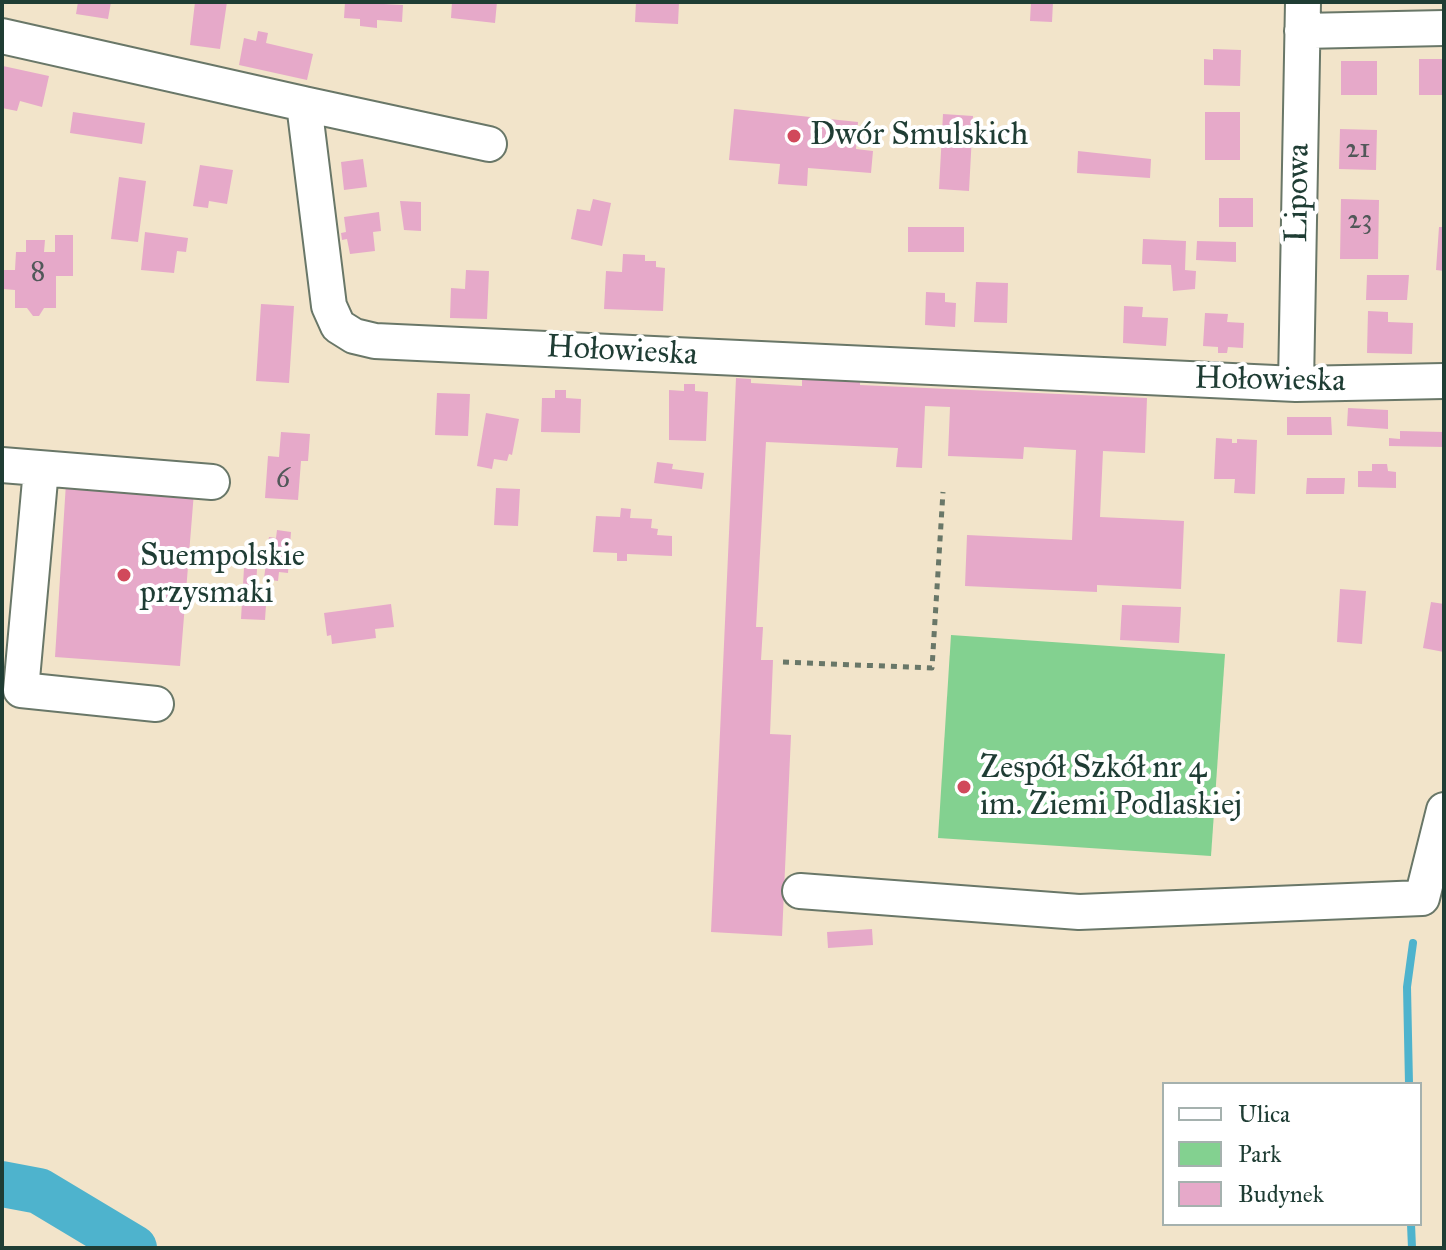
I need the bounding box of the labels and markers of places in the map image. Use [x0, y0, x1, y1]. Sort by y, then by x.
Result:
place label: Dwór Smulskich [810, 117, 1028, 155]
marker: Dwór Smulskich [785, 127, 803, 145]
place label: Suempolskie przysmaki [140, 538, 305, 613]
marker: Suempolskie przysmaki [115, 566, 133, 584]
place label: Zespół Szkół nr 4 im. Ziemi Podlaskiej [980, 750, 1242, 825]
marker: Zespół Szkół nr 4 im. Ziemi Podlaskiej [955, 778, 973, 796]

